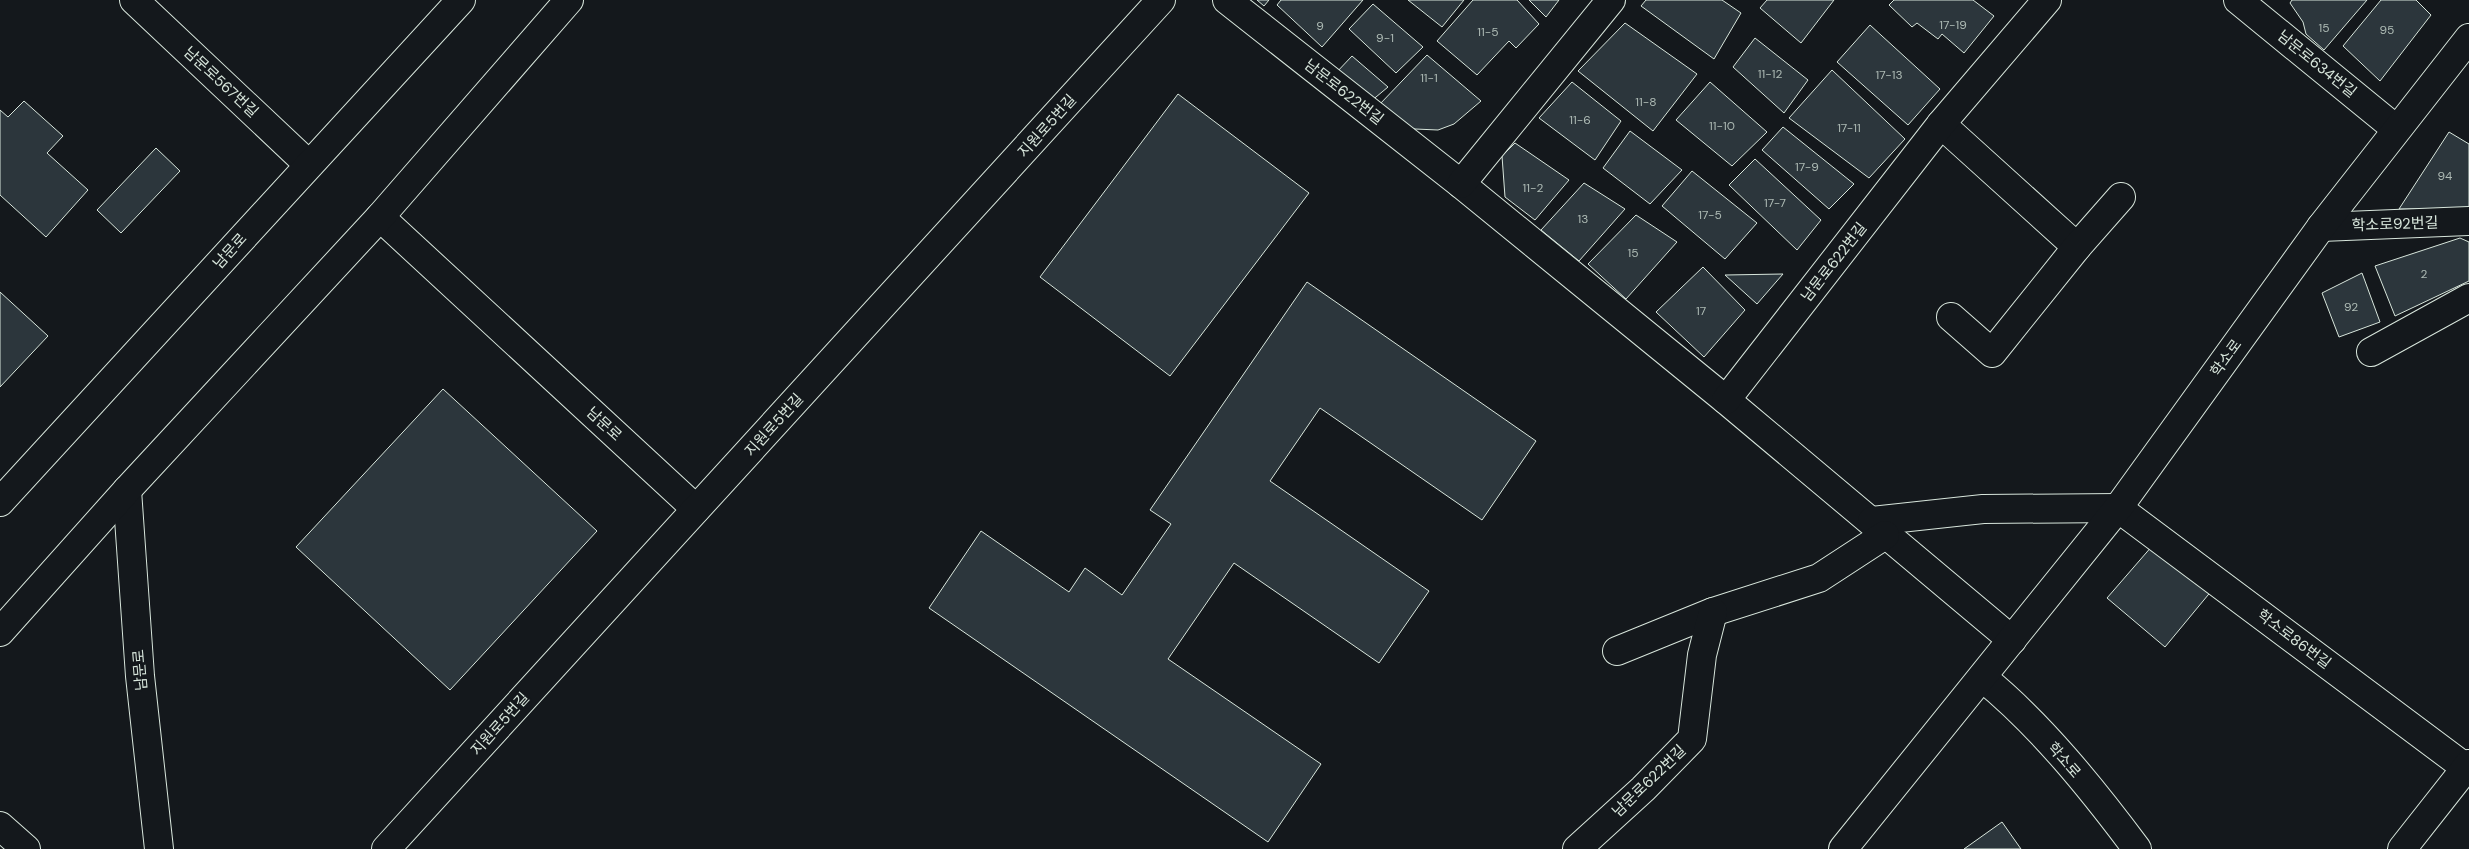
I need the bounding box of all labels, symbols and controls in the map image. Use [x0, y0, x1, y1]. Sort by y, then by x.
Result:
house number: 17-19 [1939, 17, 1967, 33]
house number: 9 [1316, 18, 1324, 34]
house number: 15 [2318, 20, 2330, 36]
house number: 95 [2380, 22, 2394, 38]
house number: 11-5 [1477, 24, 1499, 40]
street label: 남문로634번길 [2273, 26, 2361, 102]
house number: 9-1 [1376, 30, 1394, 46]
street label: 남문로567번길 [179, 42, 263, 122]
street label: 남문로622번길 [1300, 55, 1388, 129]
house number: 11-12 [1758, 66, 1782, 82]
house number: 17-13 [1875, 67, 1903, 83]
house number: 11-1 [1420, 70, 1438, 86]
street label: 지원로5번길 [1013, 90, 1081, 162]
house number: 11-8 [1635, 94, 1657, 110]
house number: 11-6 [1569, 112, 1591, 128]
house number: 11-10 [1709, 118, 1735, 134]
house number: 17-11 [1837, 120, 1861, 136]
house number: 17-9 [1795, 159, 1819, 175]
house number: 94 [2438, 168, 2452, 184]
house number: 11-2 [1523, 180, 1544, 196]
house number: 17-7 [1764, 195, 1786, 211]
house number: 17-5 [1698, 207, 1722, 223]
house number: 13 [1578, 211, 1588, 227]
street label: 학소로92번길 [2351, 212, 2439, 236]
street label: 남문로622번길 [1797, 218, 1871, 306]
street label: 남문로 [209, 229, 251, 273]
house number: 15 [1627, 245, 1639, 261]
house number: 2 [2421, 266, 2428, 282]
house number: 92 [2344, 299, 2358, 315]
house number: 17 [1696, 303, 1706, 319]
street label: 학소로 [2206, 335, 2246, 381]
street label: 지원로5번길 [740, 389, 808, 461]
street label: 남문로 [582, 403, 626, 445]
street label: 학소로86번길 [2253, 605, 2335, 673]
street label: 남문로 [128, 649, 152, 691]
street label: 지원로5번길 [466, 688, 534, 760]
street label: 학소로 [2043, 738, 2085, 782]
street label: 남문로622번길 [1608, 741, 1690, 821]

